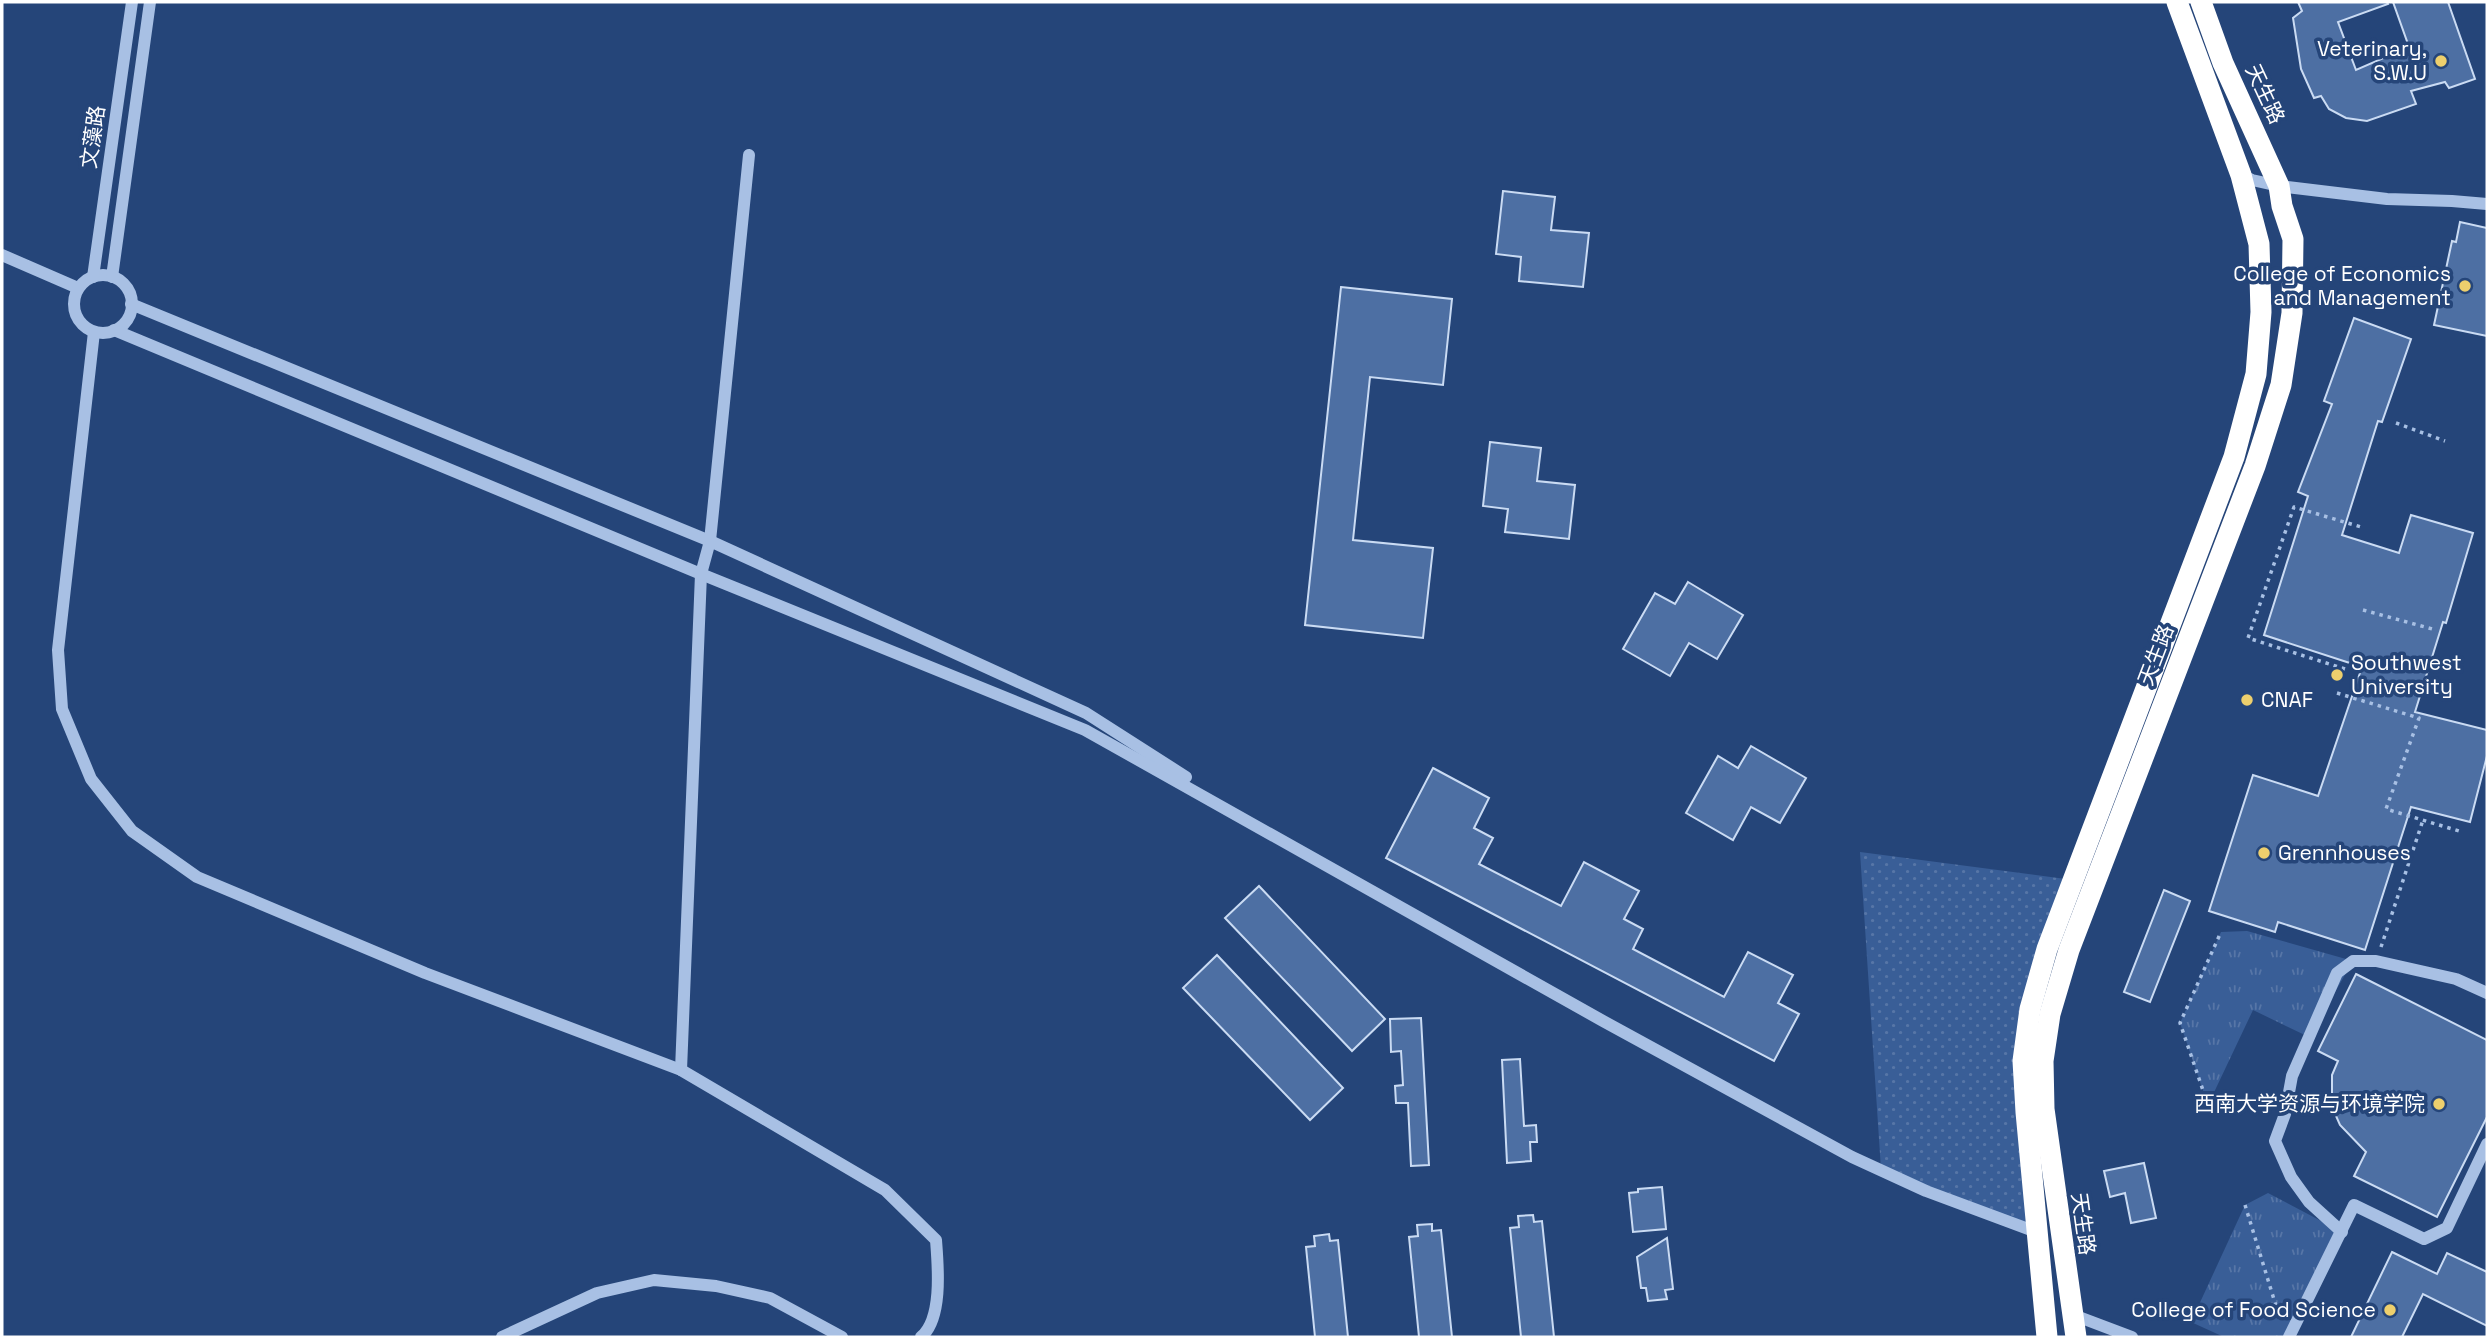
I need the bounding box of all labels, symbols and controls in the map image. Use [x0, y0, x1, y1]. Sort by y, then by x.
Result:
place label: Veterinary, S.W.U [2317, 35, 2427, 86]
marker: Veterinary, S.W.U [2433, 53, 2449, 69]
street label: 天生路 [2240, 60, 2291, 128]
street label: 文藻路 [75, 104, 110, 170]
place label: College of Economics and Management [2233, 260, 2451, 311]
marker: College of Economics and Management [2457, 278, 2473, 294]
street label: 天生路 [2132, 621, 2179, 689]
place label: Southwest University [2351, 649, 2462, 700]
marker: Southwest University [2329, 667, 2345, 683]
place label: CNAF [2261, 686, 2313, 713]
marker: CNAF [2239, 692, 2255, 708]
place label: Grennhouses [2278, 839, 2411, 866]
marker: Grennhouses [2256, 845, 2272, 861]
place label: 西南大学资源与环境学院 [2194, 1090, 2425, 1117]
marker: 西南大学资源与环境学院 [2431, 1096, 2447, 1112]
street label: 天生路 [2066, 1191, 2101, 1257]
place label: College of Food Science [2131, 1296, 2376, 1323]
marker: College of Food Science [2382, 1302, 2398, 1318]

